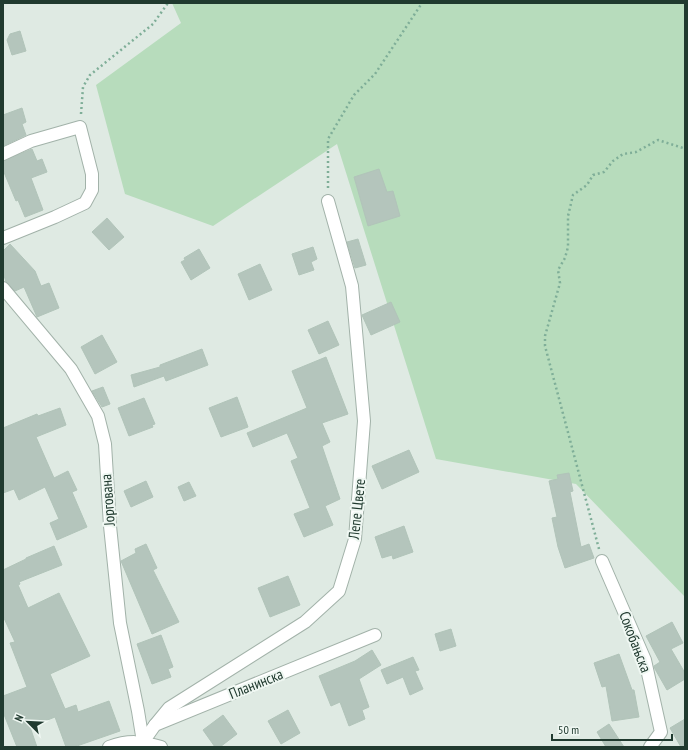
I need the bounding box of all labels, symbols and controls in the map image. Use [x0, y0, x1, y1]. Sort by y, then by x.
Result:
street label: Јоргована [96, 473, 119, 528]
street label: Лепе Цвете [344, 478, 369, 541]
street label: Сокобањска [615, 609, 656, 675]
street label: Планинска [226, 664, 286, 703]
north arrow [8, 702, 48, 742]
text: N [11, 712, 26, 723]
scale bar [552, 716, 672, 742]
text: 50 m [558, 722, 579, 737]

